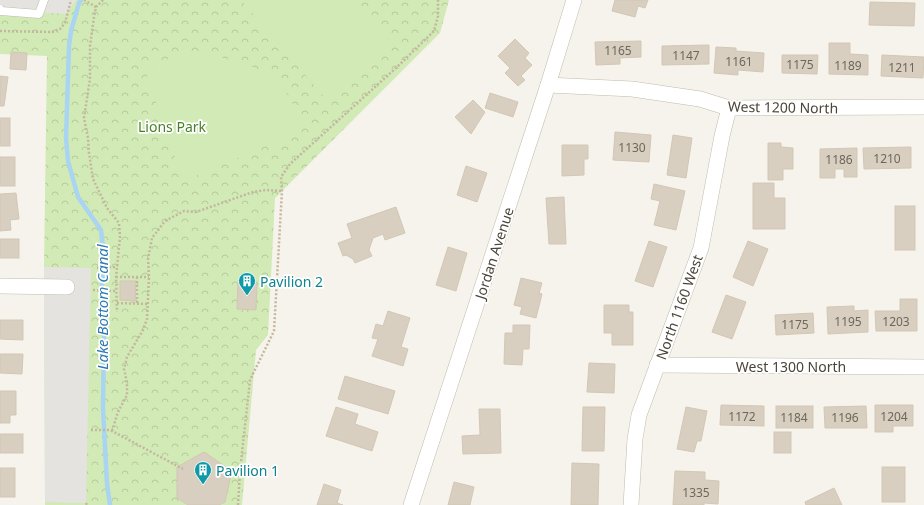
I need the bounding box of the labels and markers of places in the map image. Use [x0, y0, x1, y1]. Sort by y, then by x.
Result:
building icon: Pavilion 2 [237, 271, 257, 296]
place label: Pavilion 2 [260, 272, 323, 291]
building icon: Pavilion 1 [193, 460, 213, 485]
place label: Pavilion 1 [216, 461, 279, 480]

